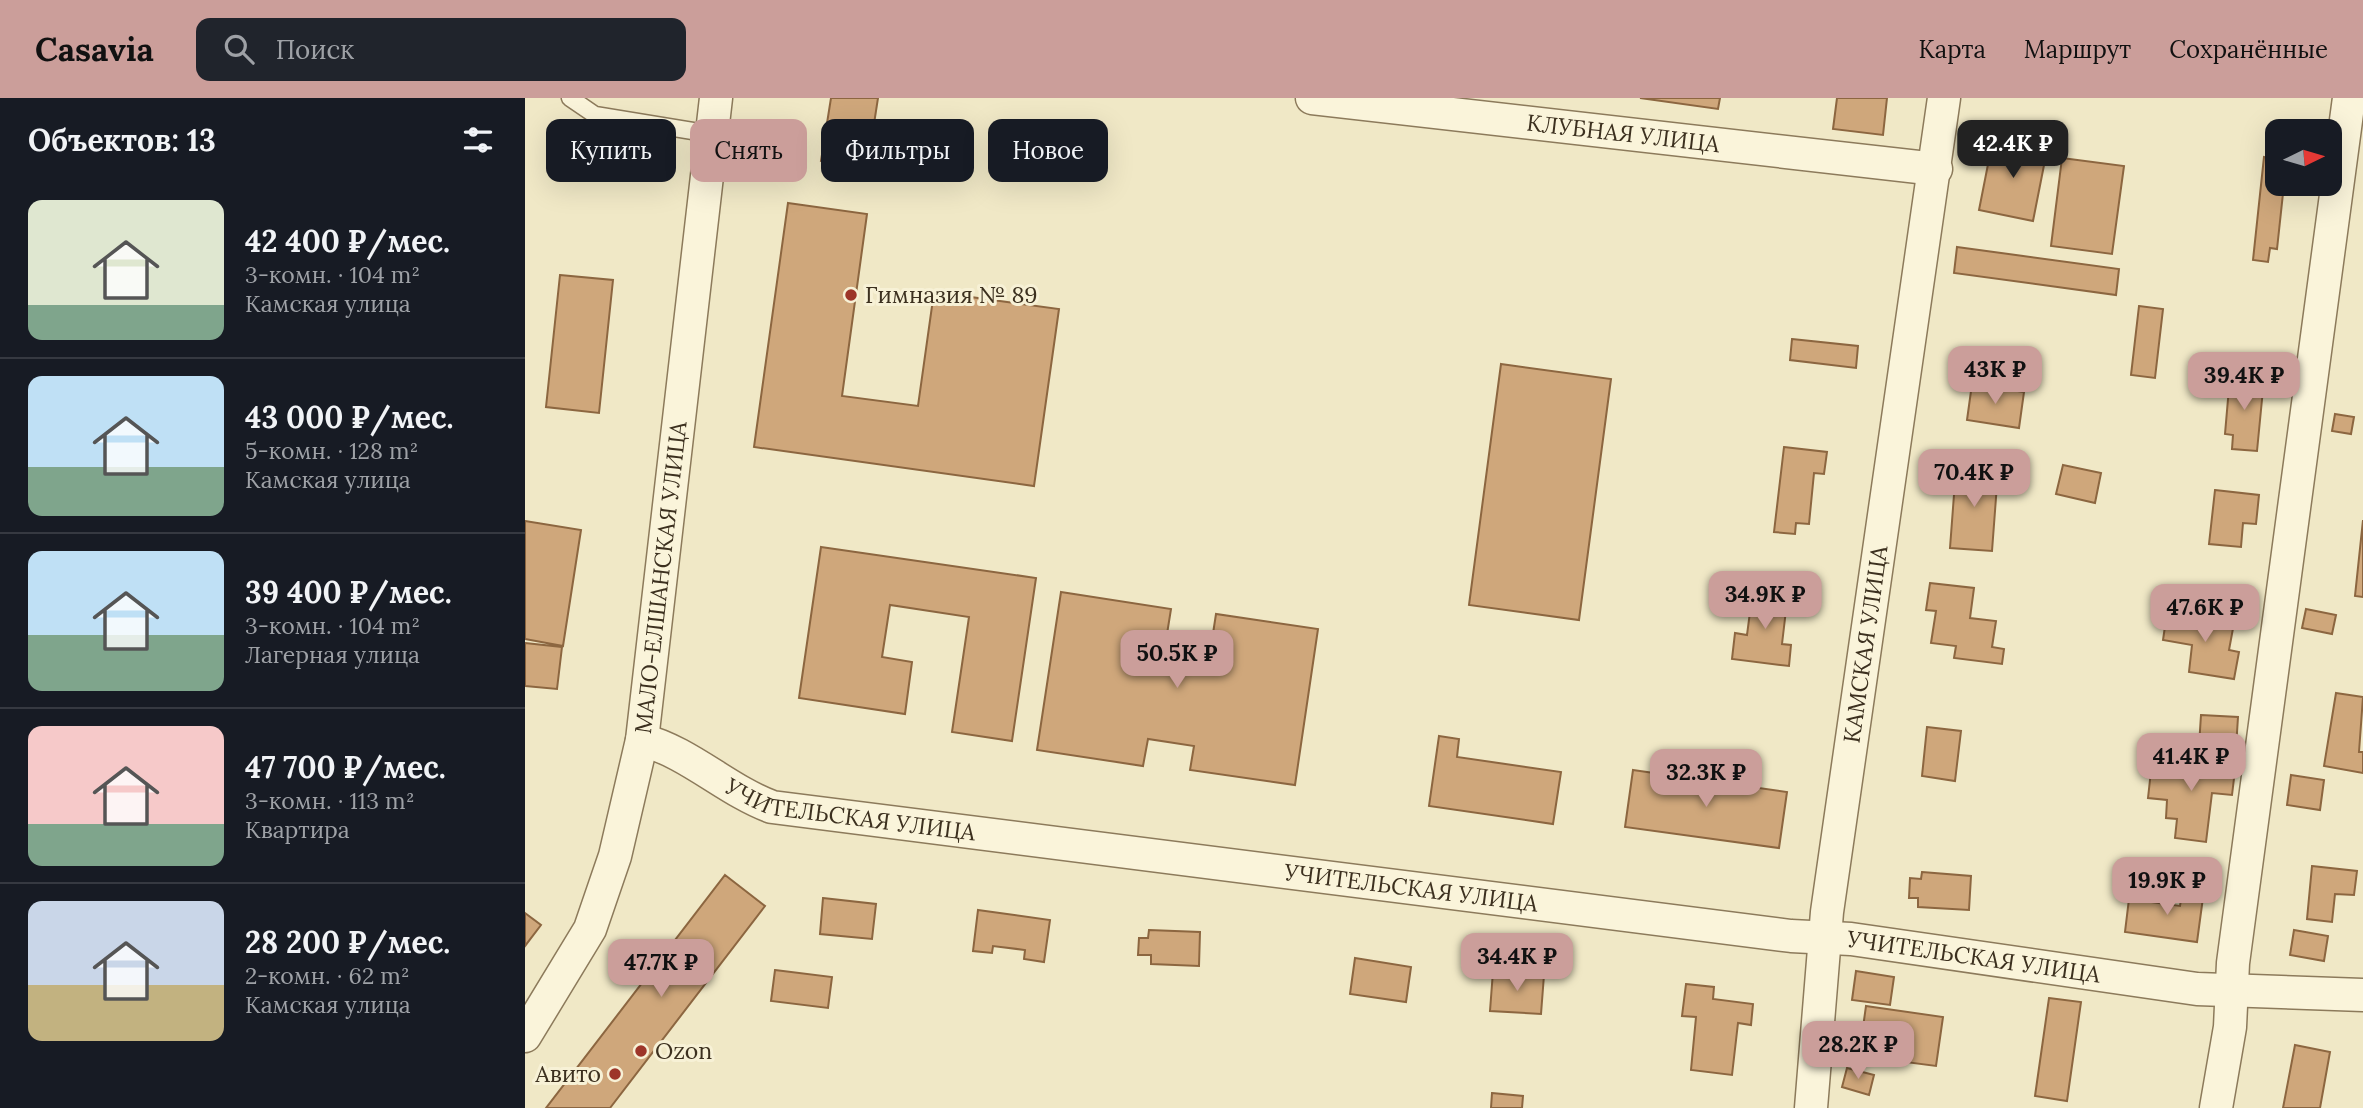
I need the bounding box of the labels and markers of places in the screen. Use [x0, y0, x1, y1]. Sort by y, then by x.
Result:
pin: 42.4K ₽ [1948, 120, 2078, 180]
place label: Гимназия № 89 [865, 280, 1037, 309]
marker: Гимназия № 89 [843, 287, 859, 303]
pin: 43K ₽ [1946, 346, 2044, 406]
pin: 39.4K ₽ [2179, 352, 2309, 412]
pin: 70.4K ₽ [1909, 450, 2039, 509]
pin: 34.9K ₽ [1700, 572, 1830, 631]
pin: 47.6K ₽ [2140, 584, 2270, 644]
pin: 50.5K ₽ [1112, 630, 1242, 690]
pin: 41.4K ₽ [2126, 734, 2256, 793]
pin: 32.3K ₽ [1641, 750, 1771, 809]
pin: 19.9K ₽ [2102, 858, 2232, 917]
pin: 34.4K ₽ [1452, 934, 1582, 993]
pin: 47.7K ₽ [596, 940, 726, 999]
pin: 28.2K ₽ [1793, 1021, 1923, 1081]
place label: Ozon [655, 1036, 712, 1065]
marker: Ozon [633, 1043, 649, 1059]
place label: Авито [534, 1059, 601, 1088]
marker: Авито [607, 1066, 623, 1082]

